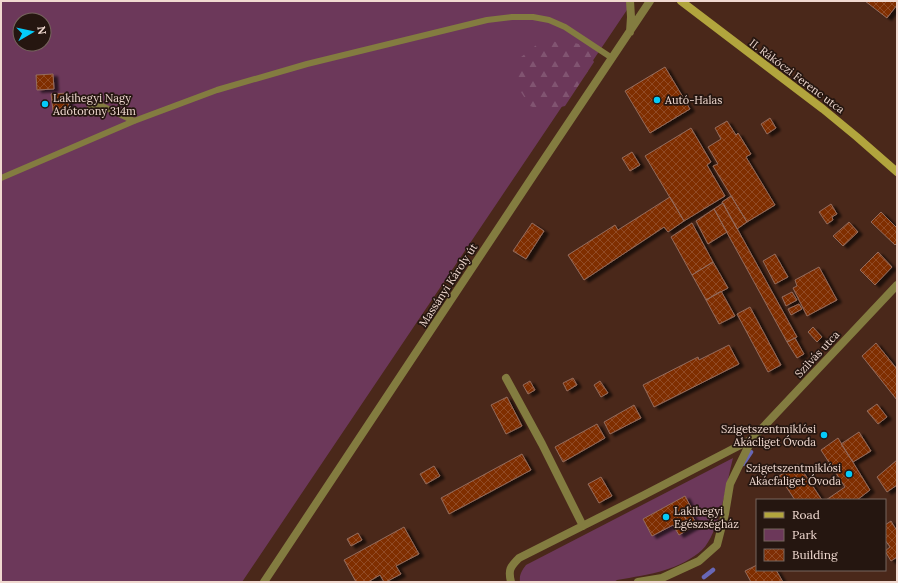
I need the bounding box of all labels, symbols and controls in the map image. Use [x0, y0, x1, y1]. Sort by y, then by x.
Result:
north arrow [12, 12, 52, 52]
text: N [34, 25, 50, 36]
street label: II. Rákóczi Ferenc utca [747, 36, 848, 117]
place label: Lakihegyi Nagy Adótorony 314m [52, 91, 136, 118]
place label: Autó-Halas [664, 93, 722, 107]
marker: Autó-Halas [652, 95, 662, 105]
marker: Lakihegyi Nagy Adótorony 314m [40, 99, 50, 109]
street label: Massányi Károly út [416, 240, 481, 329]
street label: Szilvás utca [792, 327, 843, 380]
place label: Szigetszentmiklósi Akácliget Óvoda [721, 422, 816, 449]
marker: Szigetszentmiklósi Akácliget Óvoda [819, 430, 829, 440]
place label: Szigetszentmiklósi Akácfaliget Óvoda [746, 461, 841, 488]
marker: Szigetszentmiklósi Akácfaliget Óvoda [844, 469, 854, 479]
legend [756, 499, 886, 571]
place label: Lakihegyi Egészségház [674, 504, 739, 531]
text: Road [792, 507, 820, 522]
marker: Lakihegyi Egészségház [661, 512, 671, 522]
text: Park [792, 527, 818, 542]
text: Building [792, 547, 838, 562]

